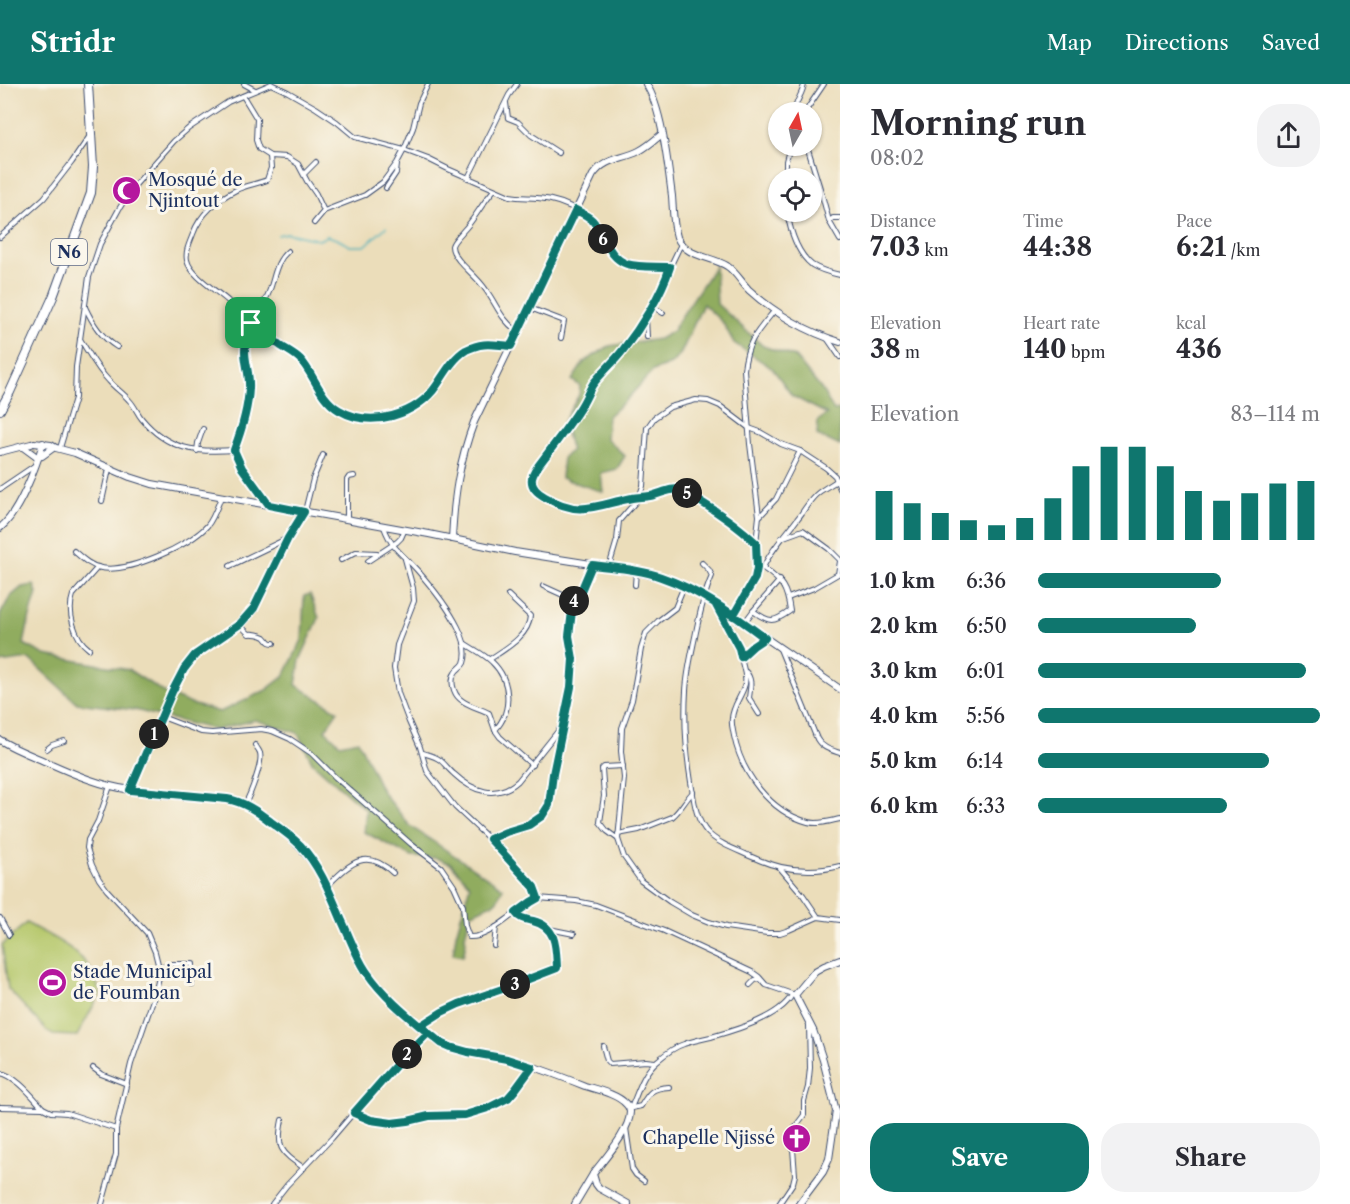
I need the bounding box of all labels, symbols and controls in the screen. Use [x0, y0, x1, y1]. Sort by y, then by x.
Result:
text: Stridr [30, 25, 115, 59]
text: Map [1047, 30, 1092, 55]
text: Directions [1125, 30, 1229, 55]
text: Saved [1262, 30, 1320, 55]
north arrow [768, 102, 822, 156]
map controls [768, 102, 822, 222]
text: Morning run [870, 103, 1086, 144]
button: share [1257, 104, 1320, 167]
text: 08:02 [870, 146, 924, 170]
button: locate [768, 168, 822, 222]
place label: Mosqué de Njintout [148, 169, 243, 212]
mosque icon: Mosqué de Njintout [111, 174, 143, 206]
text: Distance [870, 211, 936, 231]
text: Time [1023, 211, 1063, 231]
text: Pace [1176, 211, 1212, 231]
pin: 6 [588, 224, 618, 254]
text: 6 [598, 229, 608, 249]
text: 7.03 [870, 231, 920, 263]
text: 44:38 [1023, 231, 1092, 263]
text: 6:21 [1176, 231, 1226, 263]
road number: N6 [51, 239, 87, 265]
text: km [920, 240, 949, 260]
text: /km [1226, 240, 1261, 260]
pin [225, 297, 276, 348]
icon: arrive [234, 306, 267, 339]
text: Elevation [870, 313, 941, 333]
text: Heart rate [1023, 313, 1100, 333]
text: kcal [1176, 313, 1206, 333]
text: 38 [870, 333, 901, 365]
text: 140 [1023, 333, 1067, 365]
text: 436 [1176, 333, 1222, 365]
text: m [901, 342, 920, 362]
text: bpm [1067, 342, 1105, 362]
text: Elevation [870, 402, 959, 426]
text: 83–114 m [1230, 402, 1320, 426]
pin: 5 [672, 478, 702, 508]
text: 5 [683, 483, 691, 503]
text: 1.0 km [870, 569, 935, 593]
text: 6:36 [966, 569, 1006, 593]
pin: 4 [559, 586, 589, 616]
text: 4 [569, 591, 579, 611]
text: 2.0 km [870, 614, 938, 638]
text: 6:50 [966, 614, 1007, 638]
text: 3.0 km [870, 659, 937, 683]
text: 6:01 [966, 659, 1004, 683]
text: 4.0 km [870, 704, 938, 728]
text: 5:56 [966, 704, 1005, 728]
pin: 1 [139, 719, 169, 749]
text: 1 [150, 724, 158, 744]
text: 5.0 km [870, 749, 937, 773]
text: 6:14 [966, 749, 1003, 773]
text: 6.0 km [870, 794, 938, 818]
text: 6:33 [966, 794, 1005, 818]
place label: Stade Municipal de Foumban [73, 961, 212, 1004]
sports icon: Stade Municipal de Foumban [36, 966, 68, 998]
pin: 3 [500, 969, 530, 999]
text: 3 [510, 974, 520, 994]
pin: 2 [392, 1039, 422, 1069]
text: 2 [402, 1044, 412, 1064]
church icon: Chapelle Njissé [780, 1122, 812, 1154]
button: Save [870, 1123, 1089, 1192]
button: Share [1101, 1123, 1320, 1192]
place label: Chapelle Njissé [643, 1127, 775, 1149]

